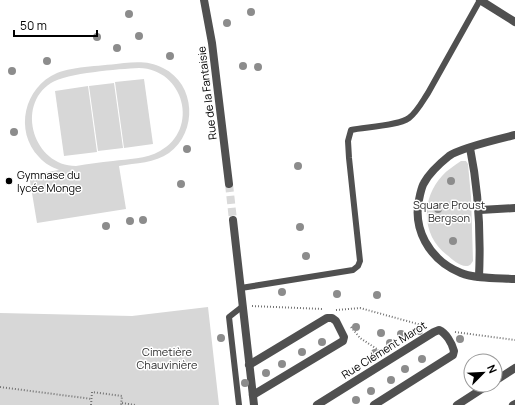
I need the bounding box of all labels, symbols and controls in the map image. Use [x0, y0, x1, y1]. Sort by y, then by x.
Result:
scale bar [14, 12, 97, 38]
text: 50 m [20, 17, 47, 34]
street label: Rue de la Fantaisie [193, 45, 220, 141]
place label: Gymnase du lycée Monge [17, 167, 82, 195]
marker: Gymnase du lycée Monge [4, 176, 14, 186]
park label: Square Proust Bergson [413, 197, 485, 225]
street label: Rue Clément Marot [338, 317, 429, 382]
park label: Cimetière Chauvinière [136, 344, 198, 372]
north arrow [463, 353, 503, 393]
text: N [484, 362, 501, 375]

